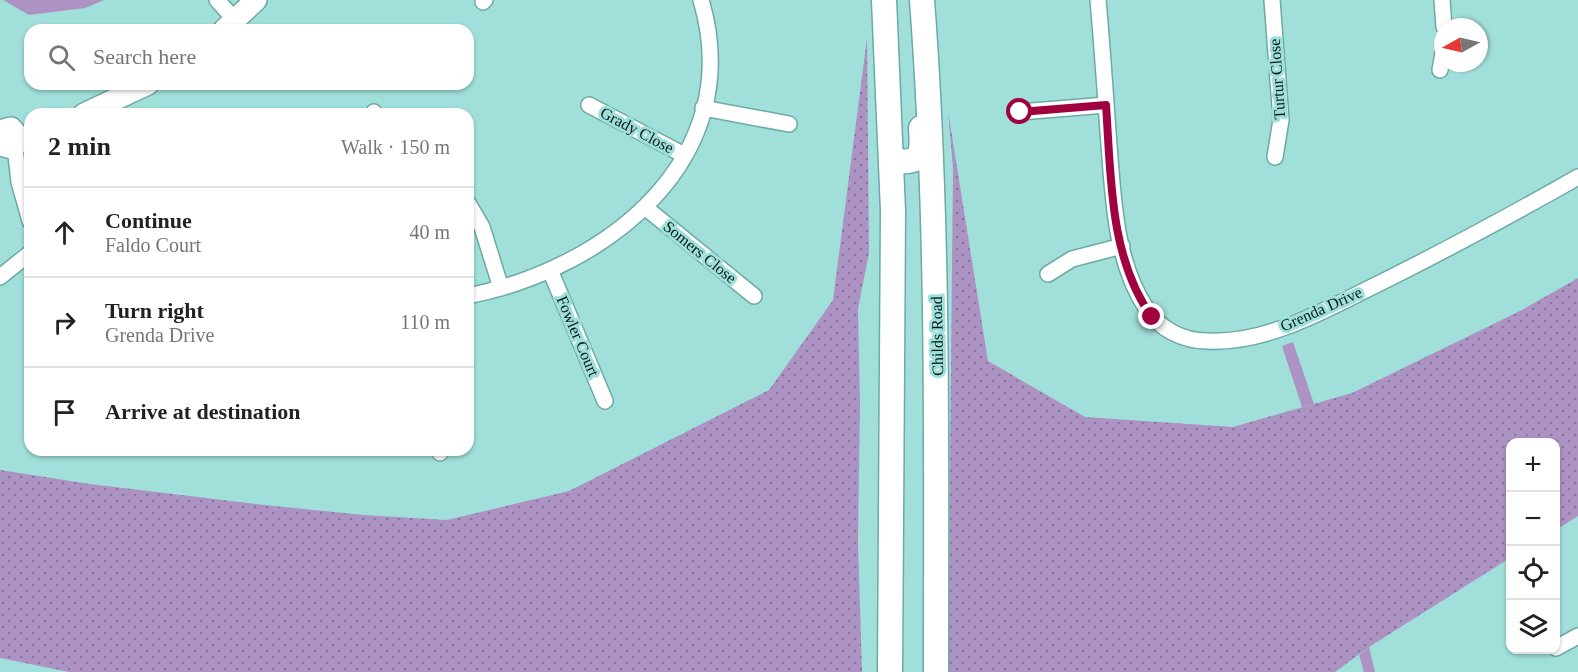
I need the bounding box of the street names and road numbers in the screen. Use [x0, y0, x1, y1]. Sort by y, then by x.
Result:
street label: Turtur Close [1266, 38, 1288, 120]
street label: Grady Close [597, 104, 677, 157]
street label: Somers Close [660, 218, 740, 286]
street label: Grenda Drive [1278, 283, 1364, 335]
street label: Fowler Court [553, 293, 603, 379]
street label: Childs Road [928, 296, 946, 376]

